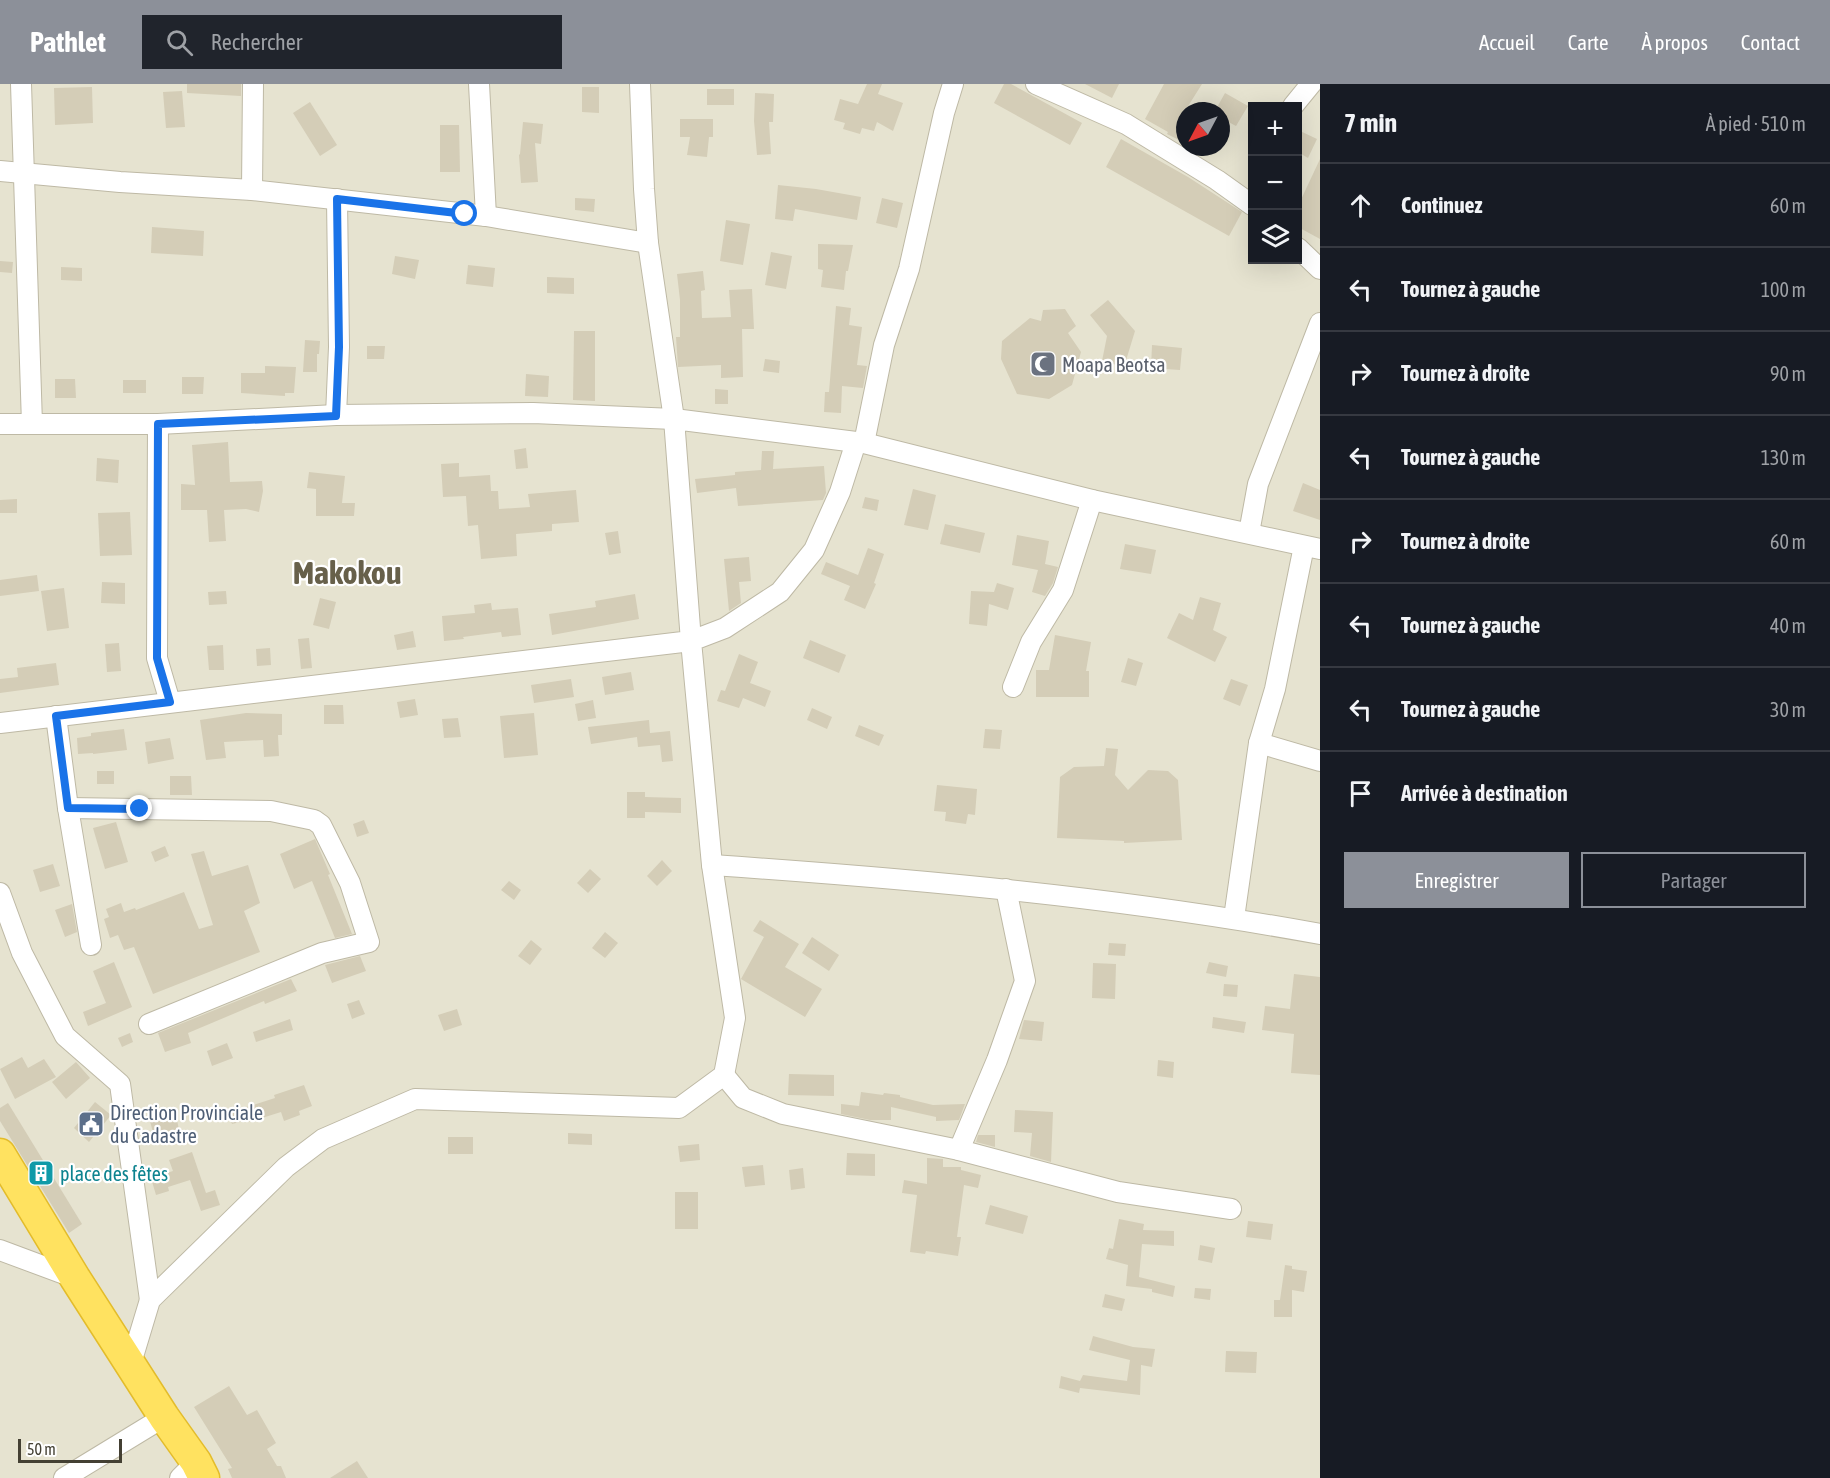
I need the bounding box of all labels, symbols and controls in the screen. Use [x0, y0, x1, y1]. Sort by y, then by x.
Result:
search box [142, 15, 562, 69]
text: Pathlet [30, 26, 106, 58]
icon: search [163, 26, 196, 59]
text: Rechercher [211, 29, 302, 55]
text: Accueil [1479, 30, 1535, 54]
text: Carte [1568, 30, 1608, 54]
text: À propos [1641, 30, 1708, 54]
text: Contact [1741, 30, 1800, 54]
north arrow [1176, 102, 1230, 156]
map controls [1248, 102, 1302, 264]
button: + [1248, 102, 1302, 156]
text: 7 min [1344, 108, 1397, 138]
text: À pied · 510 m [1706, 112, 1806, 135]
button: − [1248, 156, 1302, 210]
icon: ahead [1344, 189, 1377, 222]
text: Continuez [1401, 192, 1483, 218]
text: 60 m [1770, 194, 1806, 217]
route start [451, 200, 477, 226]
button: layers [1248, 210, 1302, 264]
icon: left [1344, 273, 1377, 306]
text: Tournez à gauche [1401, 276, 1540, 302]
text: 100 m [1761, 278, 1806, 301]
mosque icon: Moapa Beotsa [1028, 349, 1058, 379]
place label: Moapa Beotsa [1062, 353, 1166, 376]
icon: right [1344, 357, 1377, 390]
text: Tournez à droite [1401, 360, 1530, 386]
text: 90 m [1770, 362, 1806, 385]
icon: left [1344, 441, 1377, 474]
text: Tournez à gauche [1401, 444, 1540, 470]
text: 130 m [1761, 446, 1806, 469]
icon: right [1344, 525, 1377, 558]
text: Tournez à droite [1401, 528, 1530, 554]
text: 60 m [1770, 530, 1806, 553]
district label: Makokou [293, 554, 401, 591]
icon: left [1344, 609, 1377, 642]
text: Tournez à gauche [1401, 612, 1540, 638]
text: 40 m [1770, 614, 1806, 637]
icon: left [1344, 693, 1377, 726]
text: Tournez à gauche [1401, 696, 1540, 722]
text: 30 m [1770, 698, 1806, 721]
icon: arrive [1344, 777, 1377, 810]
text: Arrivée à destination [1401, 780, 1568, 806]
route end [126, 795, 152, 821]
button: Enregistrer [1344, 852, 1569, 908]
button: Partager [1581, 852, 1806, 908]
place label: Direction Provinciale du Cadastre [110, 1101, 263, 1147]
public building icon: Direction Provinciale du Cadastre [76, 1109, 106, 1139]
building icon: place des fêtes [26, 1158, 56, 1188]
place label: place des fêtes [60, 1162, 168, 1185]
scale bar [18, 1436, 122, 1464]
text: 50 m [27, 1440, 56, 1458]

